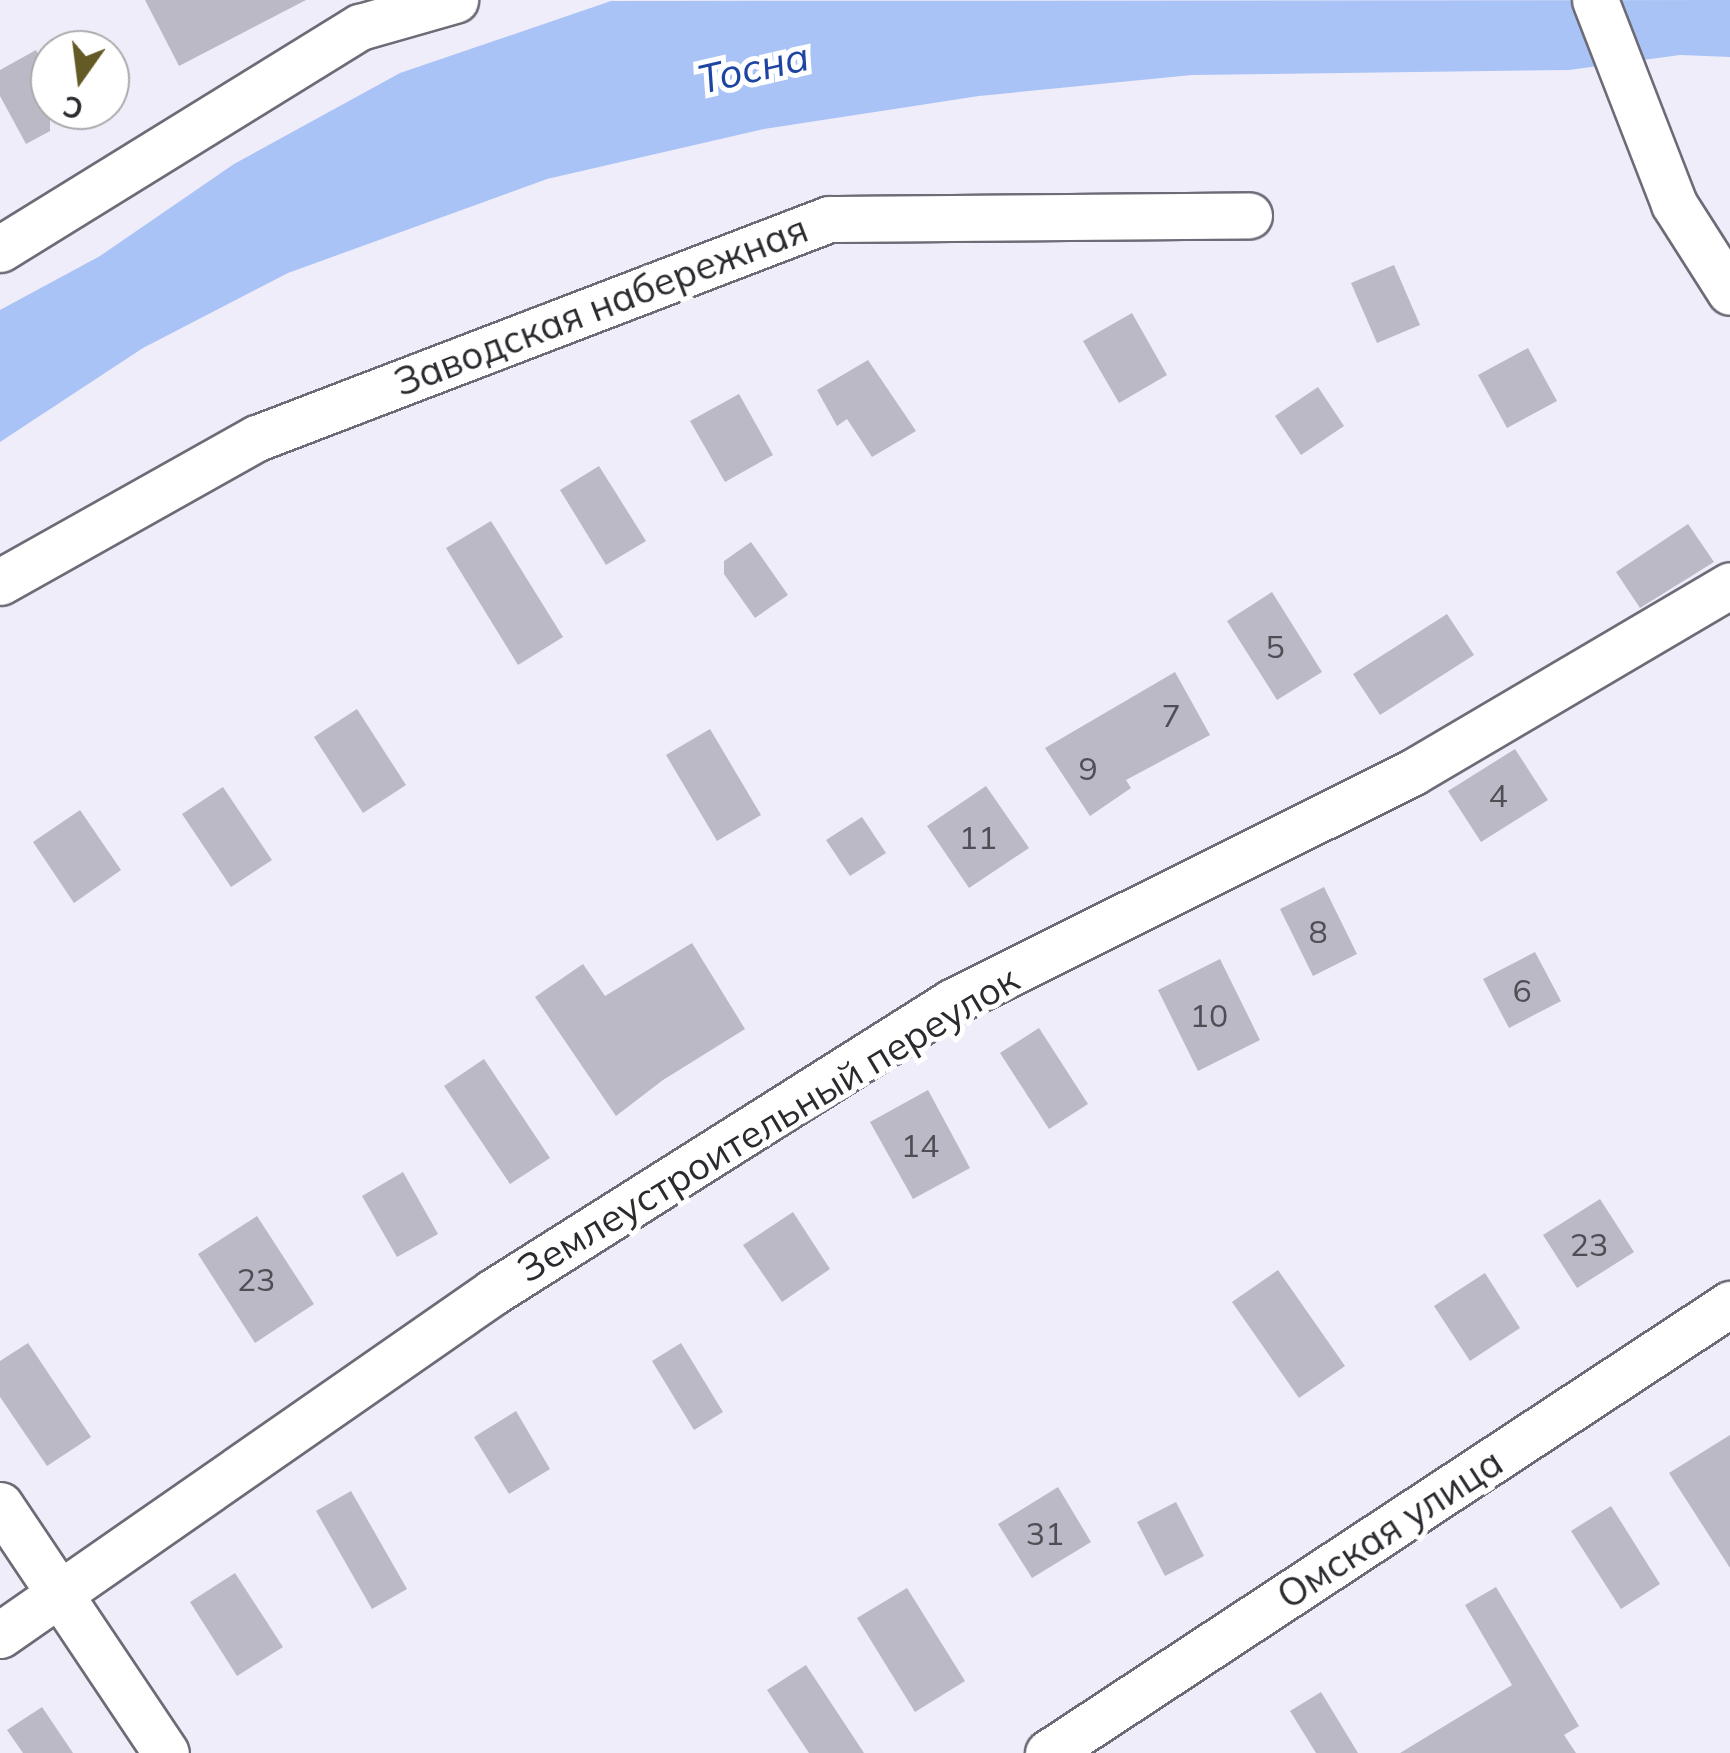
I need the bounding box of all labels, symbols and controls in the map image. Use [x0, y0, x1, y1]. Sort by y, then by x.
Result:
north arrow [30, 30, 130, 130]
water label: Тосна [693, 31, 813, 103]
text: С [60, 88, 87, 127]
street label: Заводская набережная [388, 206, 814, 406]
house number: 5 [1265, 627, 1285, 665]
house number: 7 [1161, 696, 1181, 734]
house number: 9 [1078, 749, 1098, 787]
house number: 4 [1488, 776, 1508, 814]
house number: 11 [959, 818, 997, 856]
house number: 8 [1308, 912, 1328, 950]
street label: Землеустроительный переулок [509, 956, 1027, 1292]
house number: 6 [1512, 971, 1532, 1009]
house number: 10 [1190, 996, 1228, 1034]
house number: 14 [901, 1126, 939, 1164]
house number: 23 [1570, 1225, 1608, 1263]
house number: 23 [237, 1260, 275, 1298]
street label: Омская улица [1269, 1439, 1511, 1619]
house number: 31 [1026, 1514, 1064, 1552]

